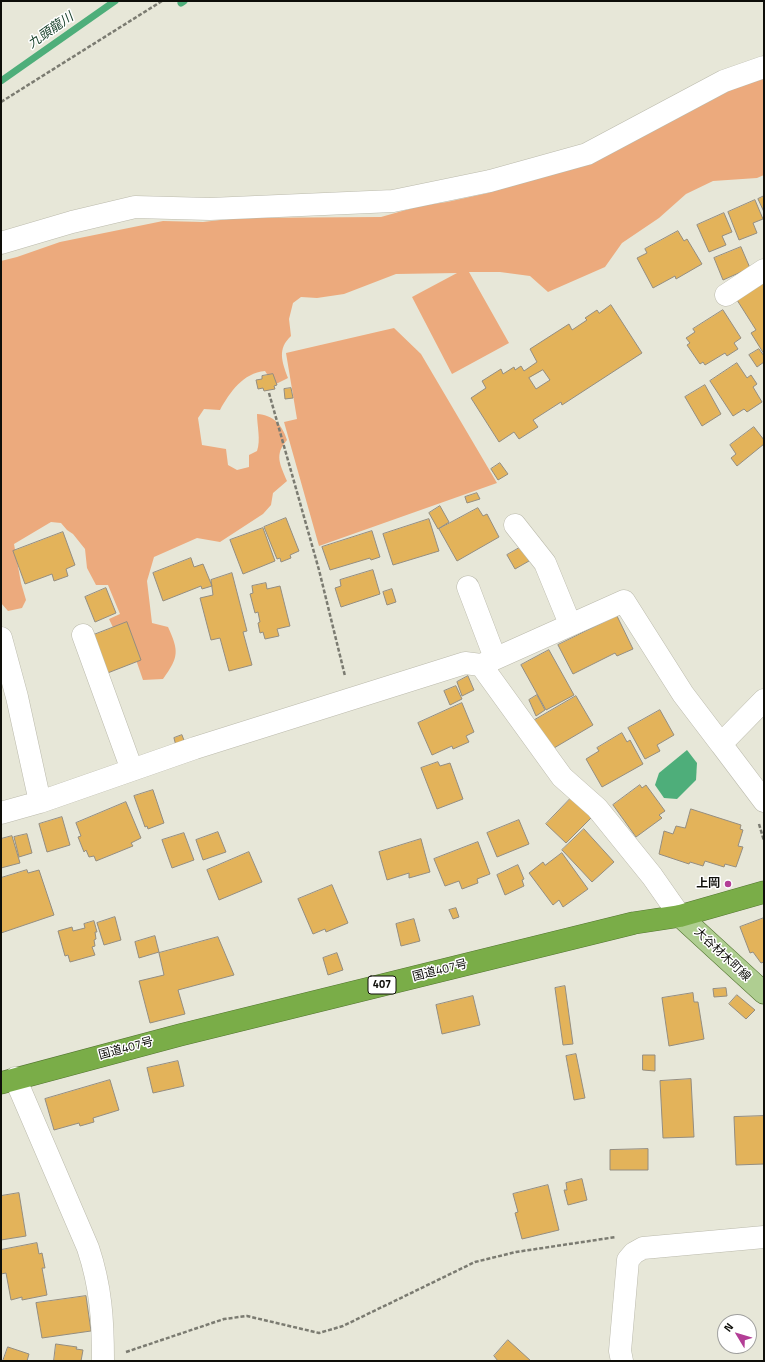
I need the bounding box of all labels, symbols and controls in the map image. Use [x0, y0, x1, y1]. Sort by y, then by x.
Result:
water label: 九頭龍川 [25, 10, 77, 52]
place label: 上岡 [696, 877, 720, 891]
marker: 上岡 [723, 879, 733, 889]
street label: 大谷材木町線 [691, 925, 753, 985]
street label: 国道407号 [411, 957, 469, 985]
road number: 407 [368, 976, 396, 994]
street label: 国道407号 [97, 1035, 155, 1063]
north arrow [717, 1314, 757, 1354]
text: N [720, 1319, 737, 1335]

